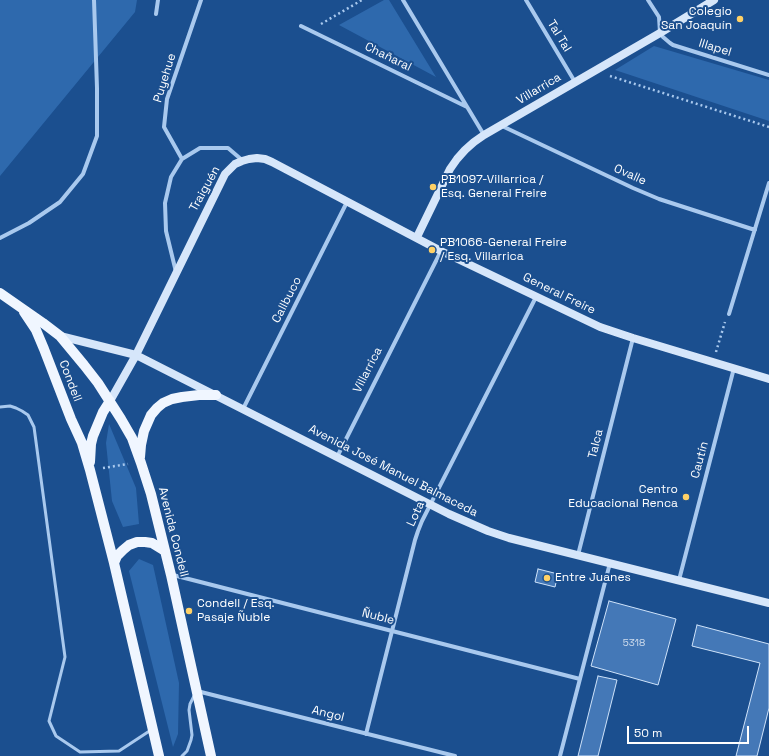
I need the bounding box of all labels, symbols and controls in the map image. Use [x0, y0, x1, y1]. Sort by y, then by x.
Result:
place label: Colegio San Joaquín [661, 5, 732, 33]
marker: Colegio San Joaquín [735, 14, 745, 24]
street label: Tal Tal [544, 17, 574, 55]
street label: Illapel [697, 36, 733, 60]
street label: Chañaral [362, 39, 414, 75]
street label: Puyehue [151, 52, 179, 104]
street label: Villarrica [514, 70, 564, 108]
street label: Ovalle [611, 161, 649, 189]
street label: Traiguén [187, 164, 223, 214]
place label: PB1097-Villarrica / Esq. General Freire [441, 173, 547, 201]
marker: PB1097-Villarrica / Esq. General Freire [428, 182, 438, 192]
place label: PB1066-General Freire / Esq. Villarrica [440, 236, 567, 264]
marker: PB1066-General Freire / Esq. Villarrica [427, 245, 437, 255]
street label: General Freire [520, 270, 598, 318]
street label: Callbuco [269, 274, 305, 326]
street label: Villarrica [350, 345, 386, 395]
street label: Condell [56, 358, 84, 404]
street label: Avenida José Manuel Balmaceda [306, 422, 480, 520]
street label: Talca [585, 428, 607, 460]
street label: Cautín [688, 440, 712, 480]
place label: Centro Educacional Renca [568, 483, 678, 511]
street label: Avenida Condell [155, 486, 191, 578]
marker: Centro Educacional Renca [681, 492, 691, 502]
street label: Lota [404, 499, 428, 529]
place label: Entre Juanes [555, 571, 631, 585]
marker: Entre Juanes [542, 573, 552, 583]
place label: Condell / Esq. Pasaje Ñuble [197, 597, 275, 625]
marker: Condell / Esq. Pasaje Ñuble [184, 606, 194, 616]
street label: Ñuble [360, 606, 396, 628]
house number: 5318 [623, 637, 645, 649]
street label: Angol [310, 703, 346, 725]
scale bar [629, 718, 751, 744]
text: 50 m [634, 725, 662, 741]

